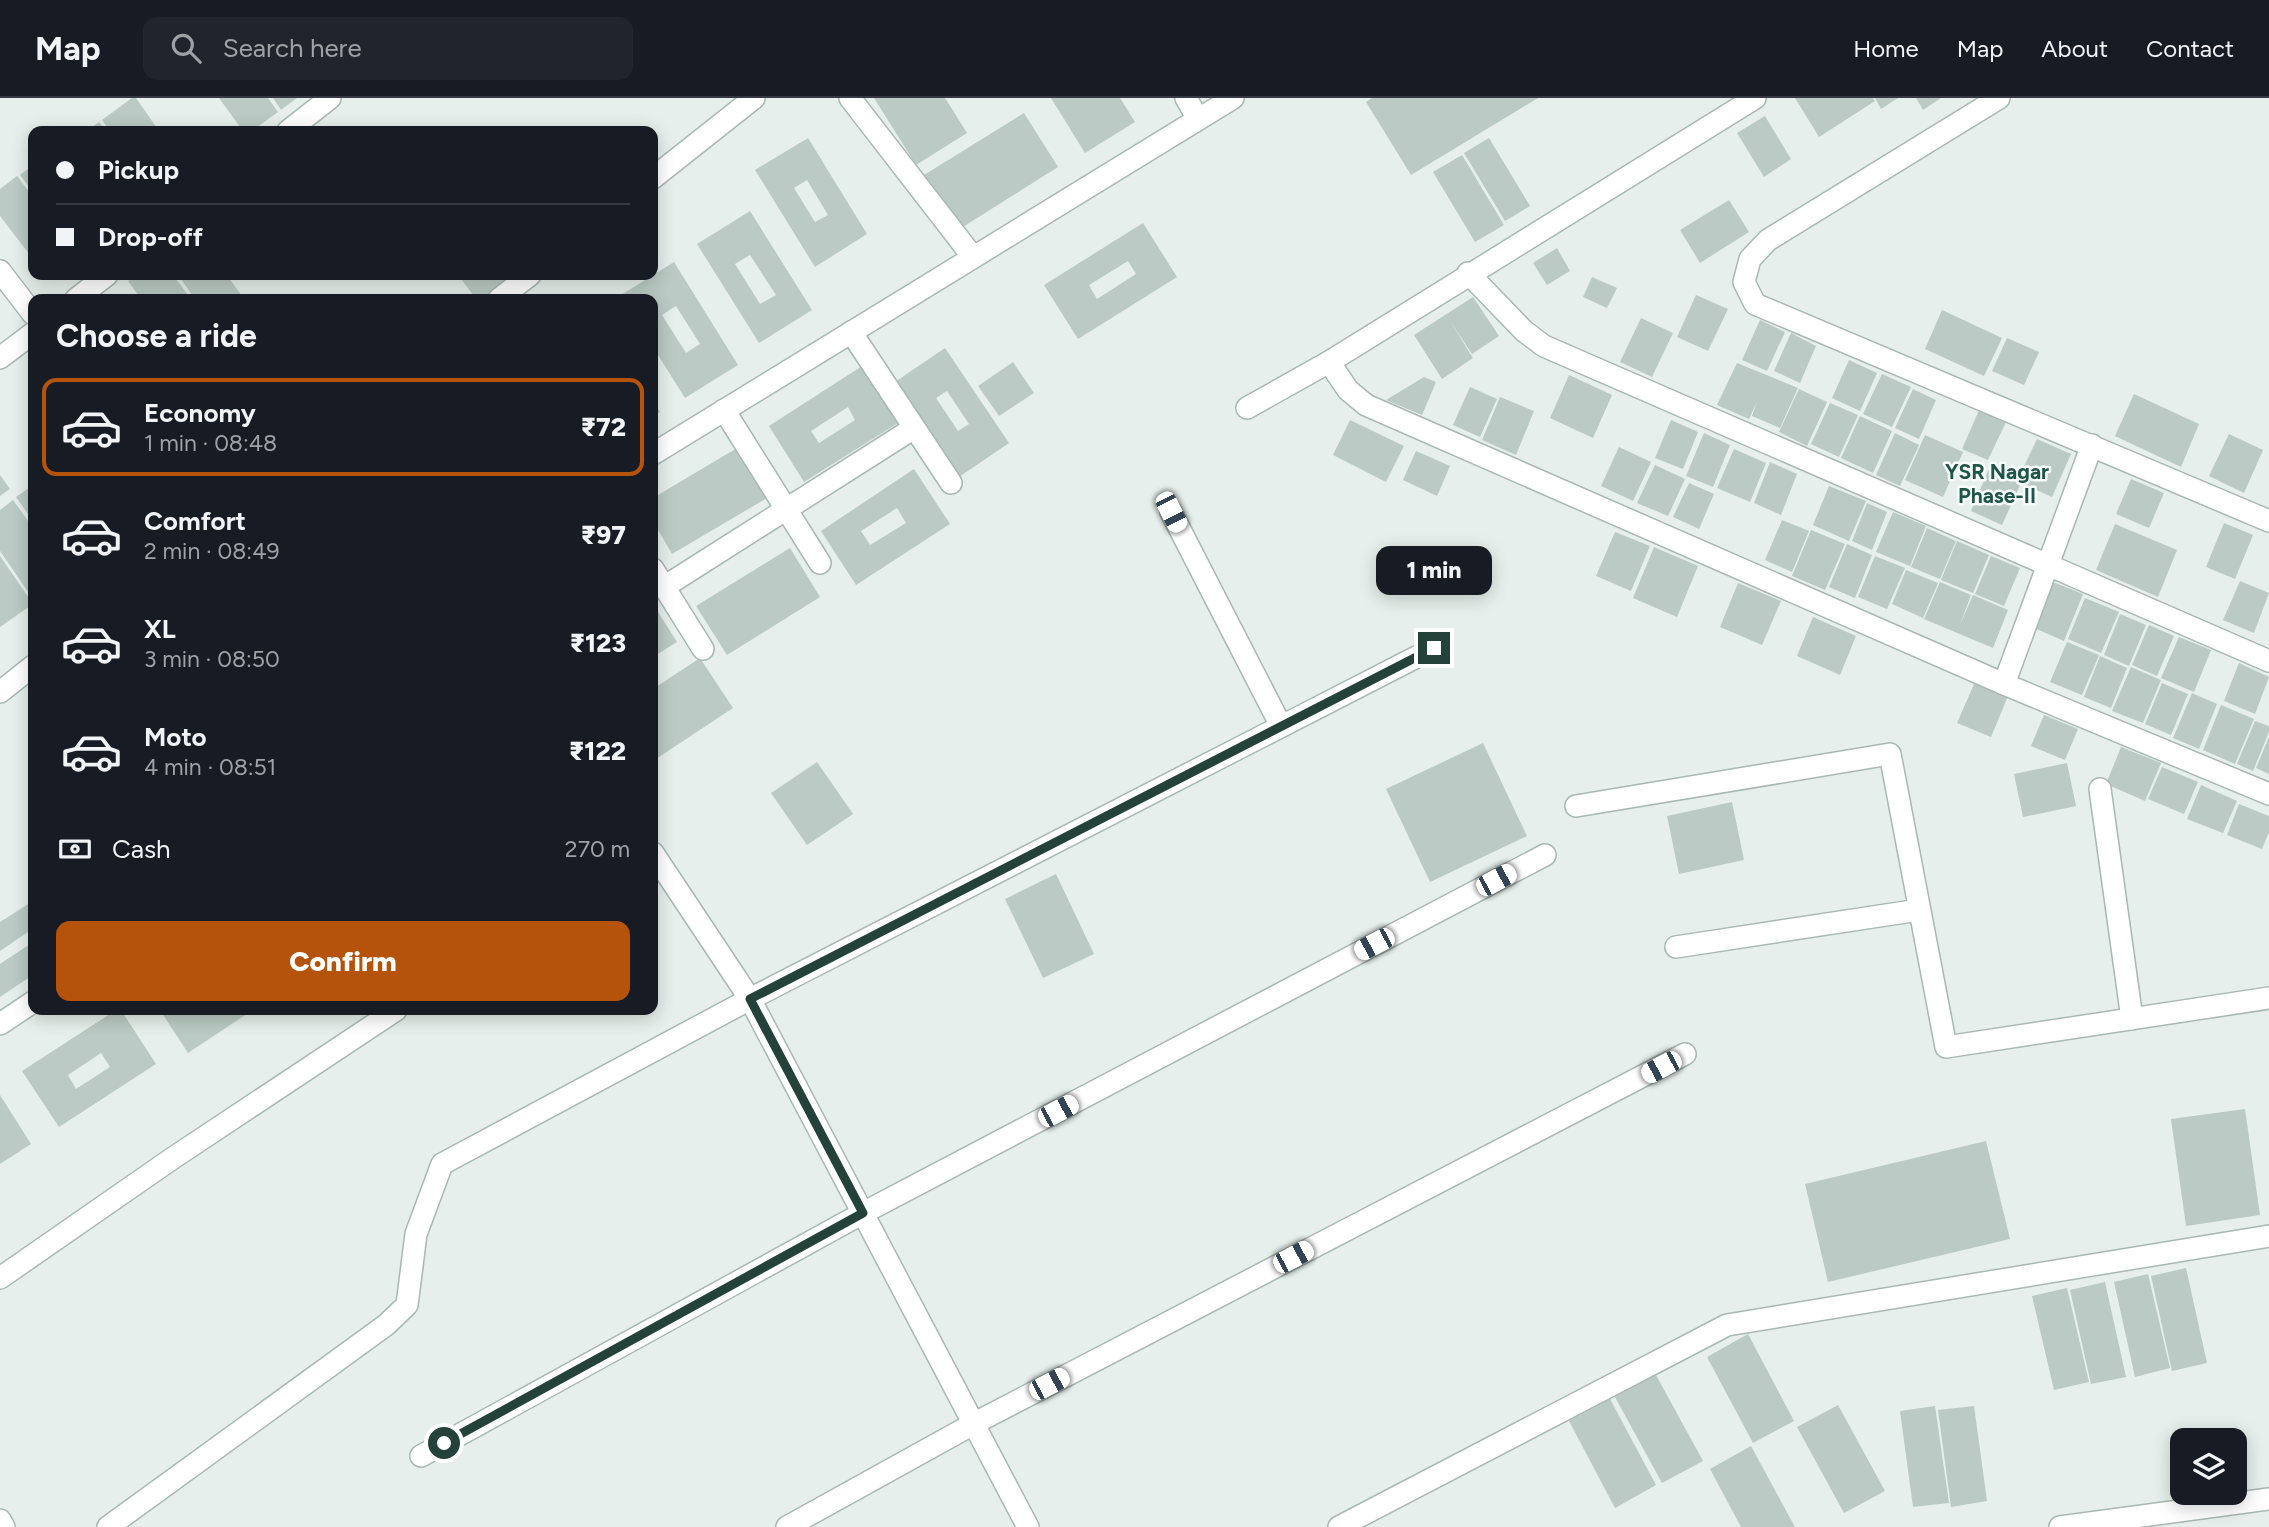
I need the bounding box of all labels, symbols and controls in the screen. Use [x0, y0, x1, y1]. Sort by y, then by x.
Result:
search box [143, 17, 633, 80]
text: Map [35, 29, 101, 68]
icon: search [167, 29, 205, 67]
text: Search here [223, 32, 362, 64]
text: Home [1853, 34, 1919, 63]
text: Map [1957, 34, 2003, 63]
text: About [2041, 34, 2108, 63]
text: Contact [2146, 34, 2234, 63]
text: Pickup [98, 154, 179, 186]
text: Drop-off [98, 221, 203, 253]
text: Choose a ride [56, 317, 257, 355]
icon: car [60, 396, 123, 459]
text: Economy [144, 397, 256, 429]
text: ₹72 [581, 411, 626, 443]
text: 1 min · 08:48 [144, 429, 277, 457]
district label: YSR Nagar Phase-II [1945, 459, 2049, 508]
car [1153, 489, 1190, 535]
icon: car [60, 504, 123, 567]
text: Comfort [144, 505, 246, 537]
text: ₹97 [581, 519, 626, 551]
text: 2 min · 08:49 [144, 537, 279, 565]
callout: 1 min [1376, 546, 1492, 596]
text: 1 min [1407, 556, 1461, 584]
icon: car [60, 612, 123, 675]
text: XL [144, 613, 176, 645]
text: ₹123 [570, 627, 626, 659]
route end [1418, 632, 1450, 664]
text: 3 min · 08:50 [144, 645, 280, 673]
icon: car [60, 720, 123, 783]
text: Moto [144, 721, 207, 753]
text: ₹122 [569, 735, 626, 767]
text: 4 min · 08:51 [144, 753, 276, 781]
icon: cash [56, 830, 94, 868]
text: Cash [112, 833, 171, 865]
text: 270 m [565, 835, 630, 863]
car [1473, 861, 1520, 899]
button: Confirm [56, 921, 630, 1001]
car [1351, 925, 1398, 963]
car [1638, 1048, 1685, 1086]
car [1035, 1092, 1082, 1130]
car [1270, 1238, 1317, 1276]
car [1026, 1365, 1073, 1403]
route start [428, 1427, 460, 1459]
map controls [2170, 1428, 2247, 1505]
button: layers [2170, 1428, 2247, 1505]

